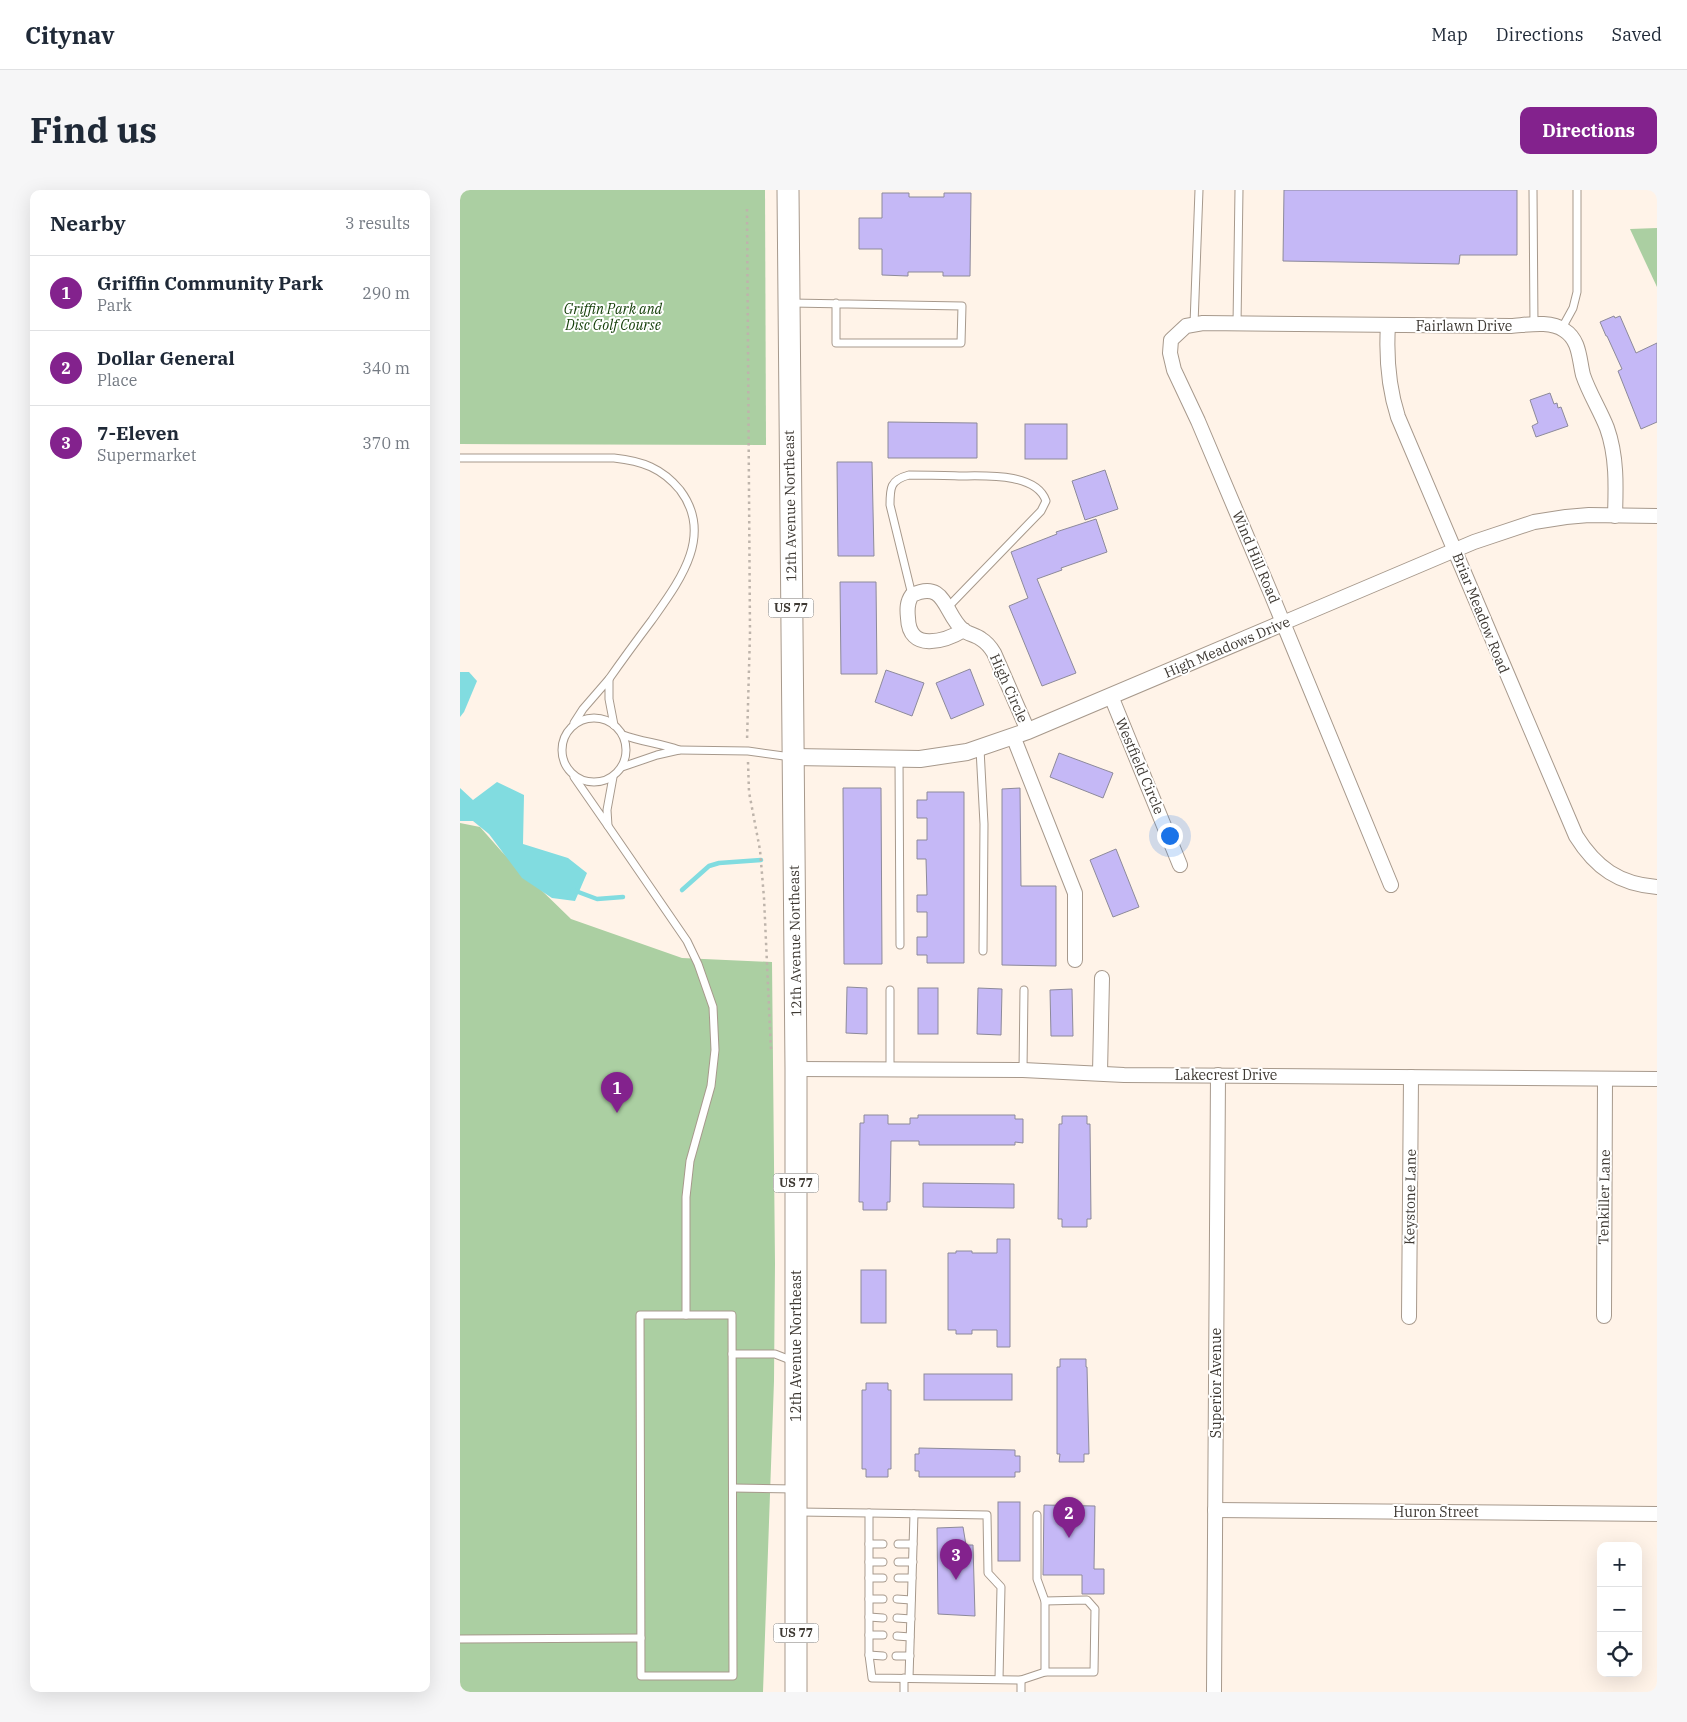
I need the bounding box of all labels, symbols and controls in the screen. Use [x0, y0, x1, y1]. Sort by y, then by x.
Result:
text: Citynav [25, 19, 114, 51]
text: Map [1431, 23, 1468, 46]
text: Directions [1496, 23, 1584, 46]
text: Saved [1612, 23, 1662, 46]
text: Find us [30, 107, 157, 153]
button: Directions [1520, 107, 1657, 154]
text: Nearby [50, 209, 126, 237]
text: 3 results [345, 213, 410, 233]
text: Griffin Community Park [97, 271, 323, 295]
text: 1 [61, 283, 71, 303]
text: 290 m [362, 283, 410, 303]
text: Park [97, 295, 132, 315]
park label: Griffin Park and Disc Golf Course [564, 300, 663, 334]
street label: Fairlawn Drive [1416, 317, 1512, 335]
text: Dollar General [97, 346, 235, 370]
text: 2 [61, 358, 71, 378]
text: 340 m [362, 358, 410, 378]
text: Place [97, 370, 137, 390]
text: 7-Eleven [97, 421, 179, 445]
street label: 12th Avenue Northeast [780, 430, 800, 582]
text: 3 [61, 433, 71, 453]
text: 370 m [362, 433, 410, 453]
text: Supermarket [97, 445, 196, 465]
street label: Wind Hill Road [1228, 508, 1284, 606]
street label: Briar Meadow Road [1449, 550, 1514, 676]
road number: US 77 [768, 598, 814, 618]
street label: High Meadows Drive [1161, 612, 1293, 682]
street label: High Circle [986, 651, 1032, 725]
street label: Westfield Circle [1112, 715, 1168, 817]
your location [1157, 823, 1183, 849]
street label: 12th Avenue Northeast [785, 865, 805, 1017]
street label: Lakecrest Drive [1175, 1066, 1277, 1084]
pin: 1 [601, 1072, 633, 1113]
street label: Keystone Lane [1400, 1149, 1420, 1245]
street label: Tenkiller Lane [1594, 1149, 1614, 1245]
road number: US 77 [774, 1174, 818, 1192]
street label: 12th Avenue Northeast [787, 1270, 805, 1422]
street label: Superior Avenue [1207, 1328, 1225, 1438]
pin: 2 [1053, 1497, 1085, 1538]
street label: Huron Street [1393, 1503, 1479, 1521]
pin: 3 [940, 1539, 972, 1580]
map controls [1597, 1542, 1642, 1677]
button: + [1597, 1542, 1642, 1587]
button: − [1597, 1587, 1642, 1632]
road number: US 77 [774, 1624, 818, 1642]
button: locate [1597, 1632, 1642, 1677]

